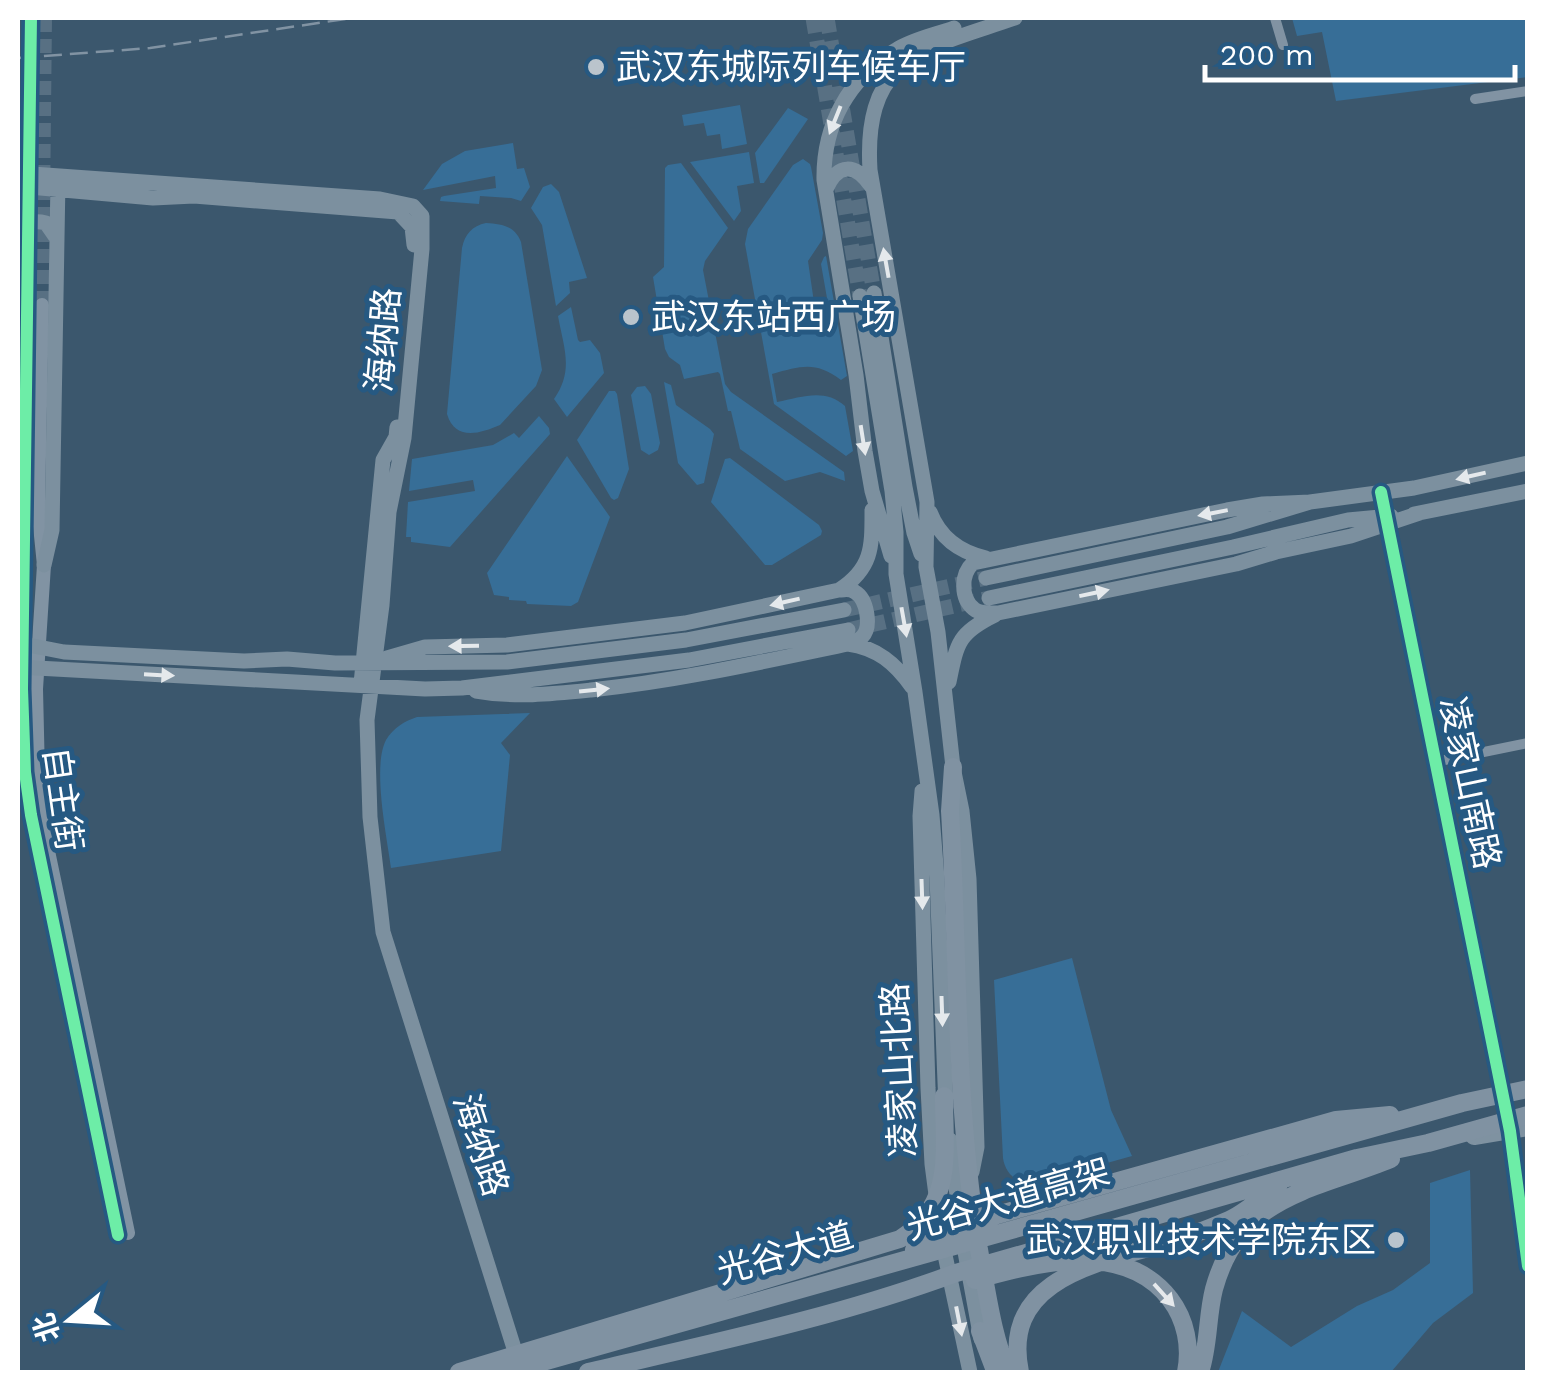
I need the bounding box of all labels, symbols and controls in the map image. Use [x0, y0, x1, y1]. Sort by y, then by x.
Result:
scale bar [1205, 20, 1515, 82]
text: 200 m [1220, 37, 1314, 72]
place label: 武汉东城际列车候车厅 [616, 46, 966, 88]
marker: 武汉东城际列车候车厅 [585, 56, 607, 78]
one-way arrow [827, 105, 843, 135]
one-way arrow [878, 247, 893, 279]
street label: 海纳路 [358, 286, 408, 394]
place label: 武汉东站西广场 [651, 296, 896, 338]
marker: 武汉东站西广场 [620, 306, 642, 328]
one-way arrow [856, 425, 872, 456]
one-way arrow [1455, 469, 1486, 485]
one-way arrow [1198, 506, 1229, 522]
one-way arrow [1079, 585, 1110, 601]
one-way arrow [770, 595, 801, 610]
one-way arrow [897, 607, 912, 638]
one-way arrow [447, 638, 479, 654]
one-way arrow [144, 667, 176, 683]
one-way arrow [578, 681, 610, 697]
street label: 凌家山南路 [1431, 693, 1509, 873]
street label: 自主街 [35, 744, 91, 854]
one-way arrow [914, 879, 930, 911]
street label: 凌家山北路 [873, 982, 925, 1158]
one-way arrow [934, 995, 950, 1027]
street label: 海纳路 [445, 1089, 517, 1201]
street label: 光谷大道高架 [901, 1150, 1115, 1248]
street label: 光谷大道 [712, 1214, 858, 1292]
place label: 武汉职业技术学院东区 [1026, 1219, 1376, 1261]
marker: 武汉职业技术学院东区 [1385, 1229, 1407, 1251]
north arrow [20, 1270, 120, 1370]
one-way arrow [1153, 1282, 1175, 1307]
one-way arrow [952, 1306, 968, 1337]
text: 北 [27, 1309, 67, 1346]

